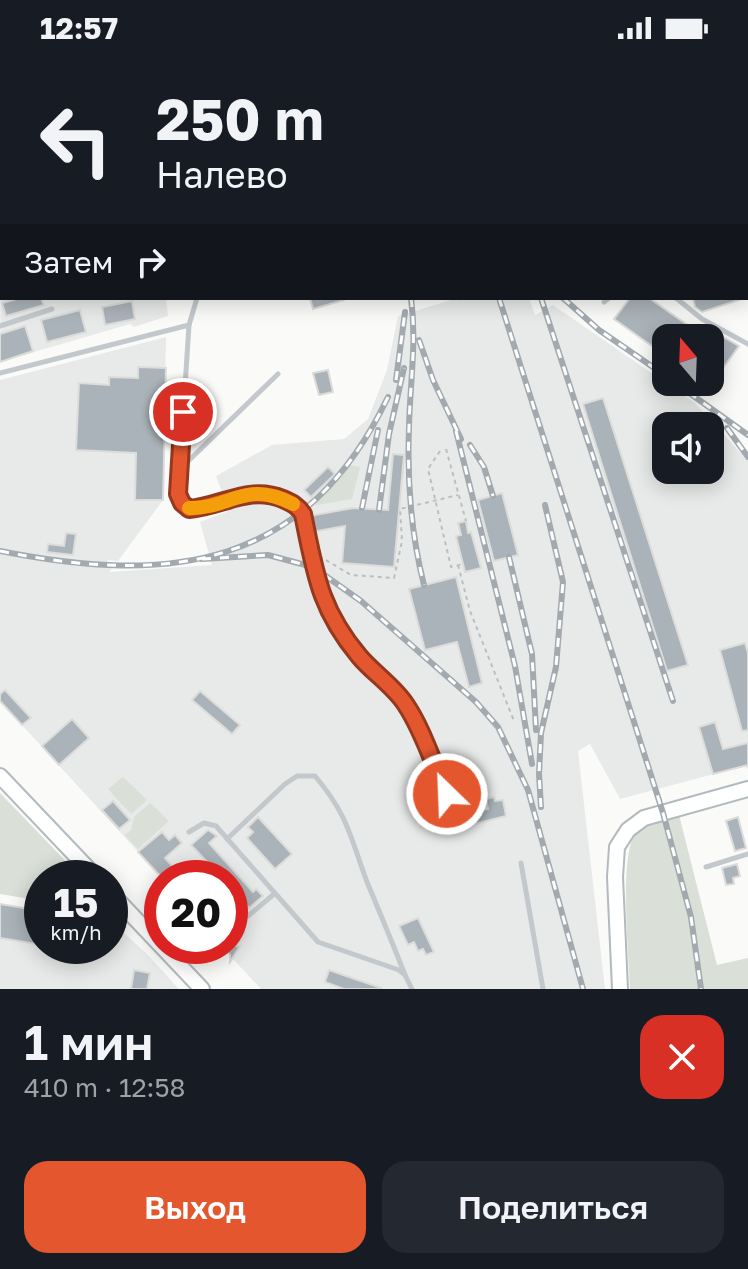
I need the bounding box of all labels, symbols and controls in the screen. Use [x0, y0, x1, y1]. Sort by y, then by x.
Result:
text: 12:57 [40, 10, 118, 46]
text: 250 m [156, 85, 324, 152]
icon: left [24, 88, 128, 192]
text: Налево [156, 153, 288, 196]
icon: right [129, 240, 173, 284]
text: Затем [24, 244, 113, 280]
north arrow [652, 324, 724, 396]
map controls [652, 324, 724, 484]
pin [149, 378, 217, 446]
icon: arrive [161, 390, 205, 434]
button: sound [652, 412, 724, 484]
position arrow [405, 752, 489, 836]
speed limit sign: 20 [144, 860, 248, 964]
text: 15 [54, 878, 99, 926]
text: km/h [51, 920, 101, 944]
text: 1 мин [24, 1013, 153, 1071]
button: close [640, 1015, 724, 1099]
text: 410 m · 12:58 [24, 1072, 185, 1103]
button: Выход [24, 1161, 366, 1253]
button: Поделиться [382, 1161, 724, 1253]

